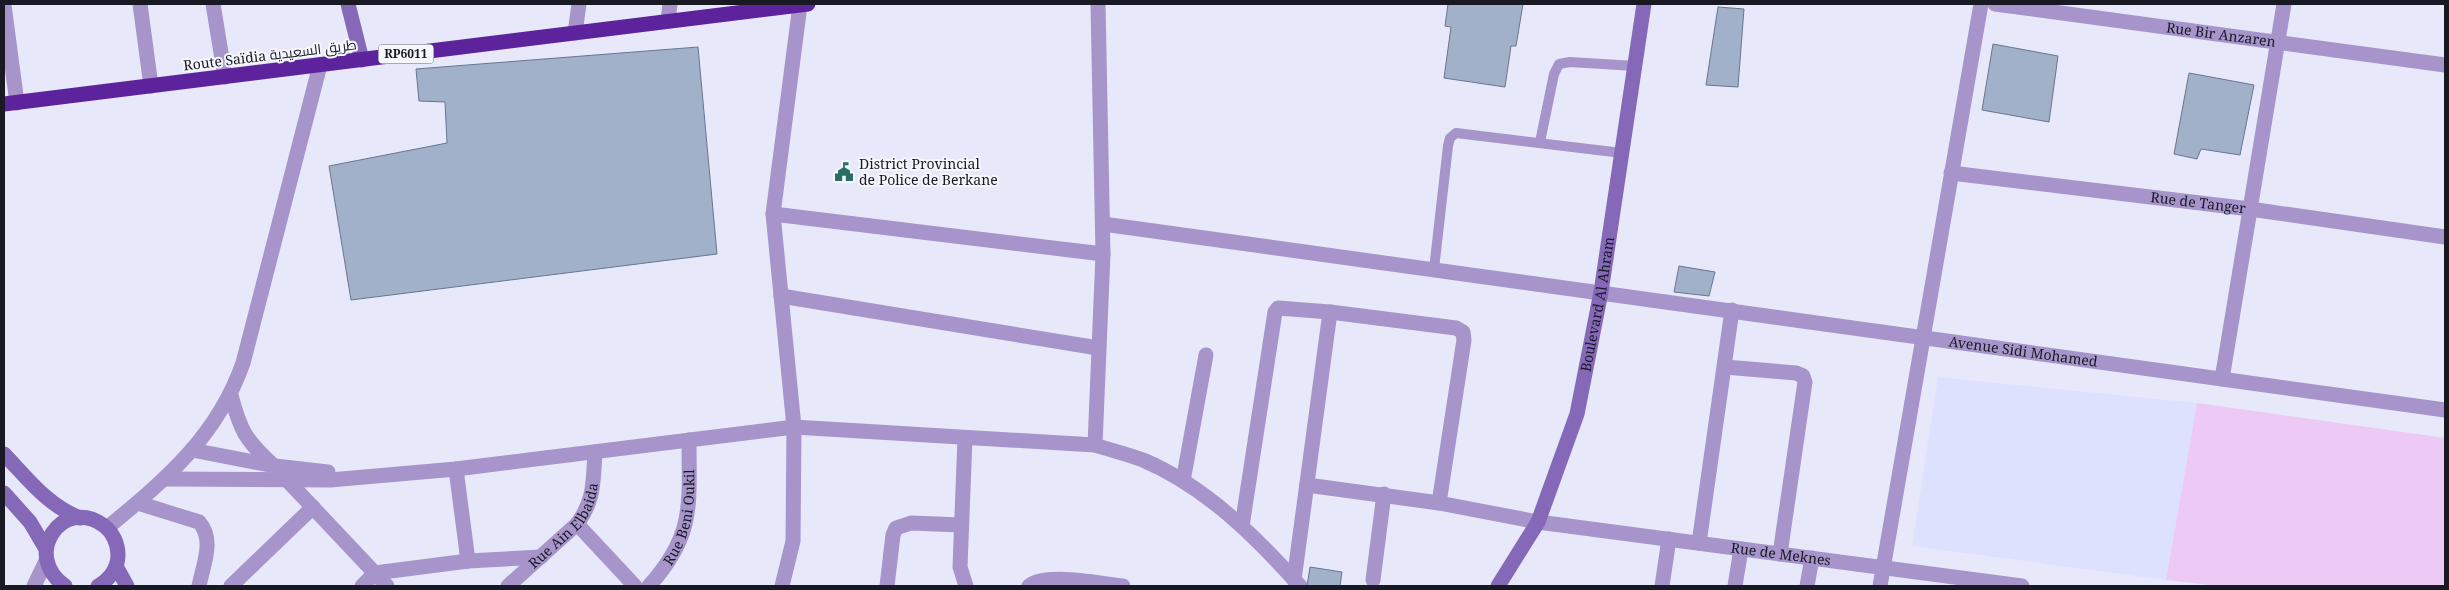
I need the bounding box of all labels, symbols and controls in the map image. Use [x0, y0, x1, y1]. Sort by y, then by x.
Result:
street label: Rue Bir Anzaren [2165, 17, 2277, 51]
street label: Route Saïdia طريق السعيدية [182, 34, 358, 75]
road number: RP6011 [378, 44, 434, 64]
place label: District Provincial de Police de Berkane [859, 154, 998, 189]
public building icon: District Provincial de Police de Berkane [833, 161, 855, 183]
street label: Rue de Tanger [2150, 187, 2247, 217]
street label: Boulevard Al Ahram [1576, 235, 1618, 373]
street label: Avenue Sidi Mohamed [1948, 331, 2099, 371]
street label: Rue Beni Oukil [658, 469, 698, 569]
street label: Rue Ain Elbaida [524, 481, 602, 572]
street label: Rue de Meknes [1730, 538, 1832, 570]

